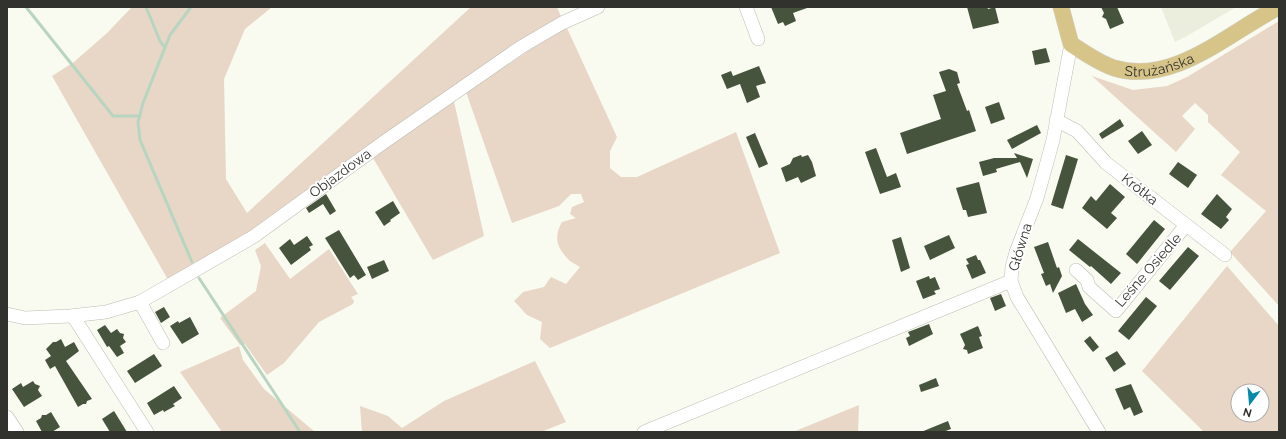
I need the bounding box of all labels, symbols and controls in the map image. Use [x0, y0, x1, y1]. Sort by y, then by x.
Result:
street label: Strużańska [1124, 50, 1196, 80]
street label: Objazdowa [306, 145, 374, 201]
street label: Krótka [1119, 170, 1161, 208]
street label: Główna [1005, 221, 1035, 273]
street label: Leśne Osiedle [1112, 230, 1184, 310]
north arrow [1230, 383, 1270, 423]
text: N [1242, 405, 1253, 420]

